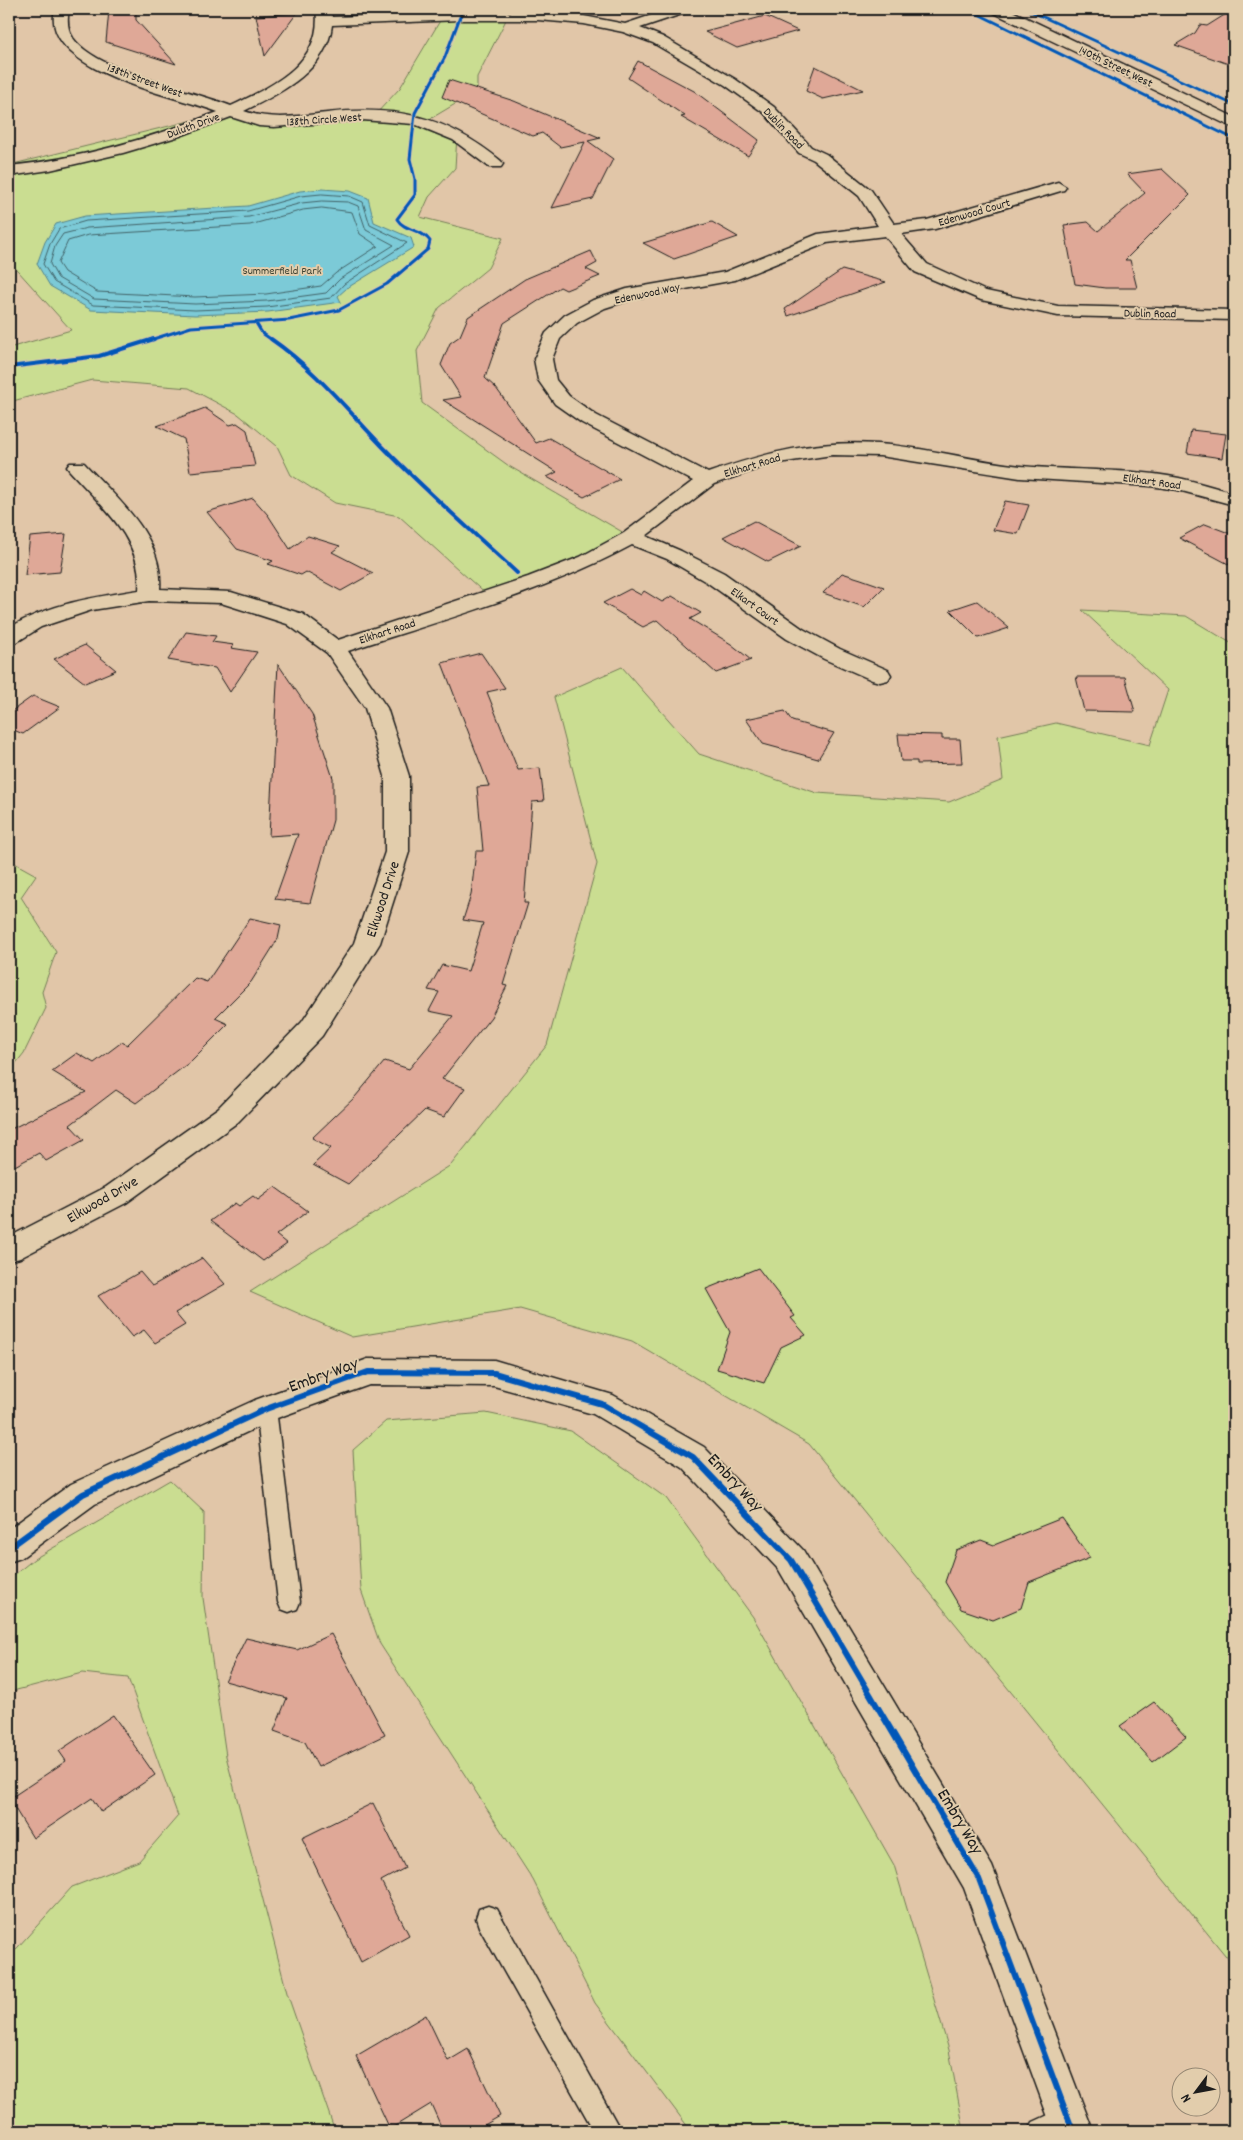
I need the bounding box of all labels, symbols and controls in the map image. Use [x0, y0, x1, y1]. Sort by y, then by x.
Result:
street label: 140th Street West [1075, 42, 1156, 93]
street label: 138th Street West [104, 60, 185, 103]
street label: Dublin Road [759, 104, 807, 154]
street label: Duluth Drive [165, 109, 222, 144]
street label: 138th Circle West [286, 109, 363, 132]
street label: Edenwood Court [936, 195, 1013, 232]
park label: Summerfield Park [242, 263, 322, 280]
street label: Edenwood Way [613, 279, 683, 310]
street label: Dublin Road [1124, 306, 1176, 323]
street label: Elkhart Road [722, 450, 783, 483]
street label: Elkhart Road [1122, 470, 1182, 495]
street label: Elkart Court [727, 584, 782, 631]
street label: Elkhart Road [357, 615, 418, 650]
street label: Elkwood Drive [361, 858, 407, 941]
street label: Elkwood Drive [63, 1171, 143, 1230]
street label: Embry Way [286, 1352, 363, 1400]
street label: Embry Way [700, 1449, 769, 1519]
street label: Embry Way [929, 1785, 989, 1860]
north arrow [1170, 2068, 1220, 2118]
text: N [1176, 2090, 1197, 2106]

